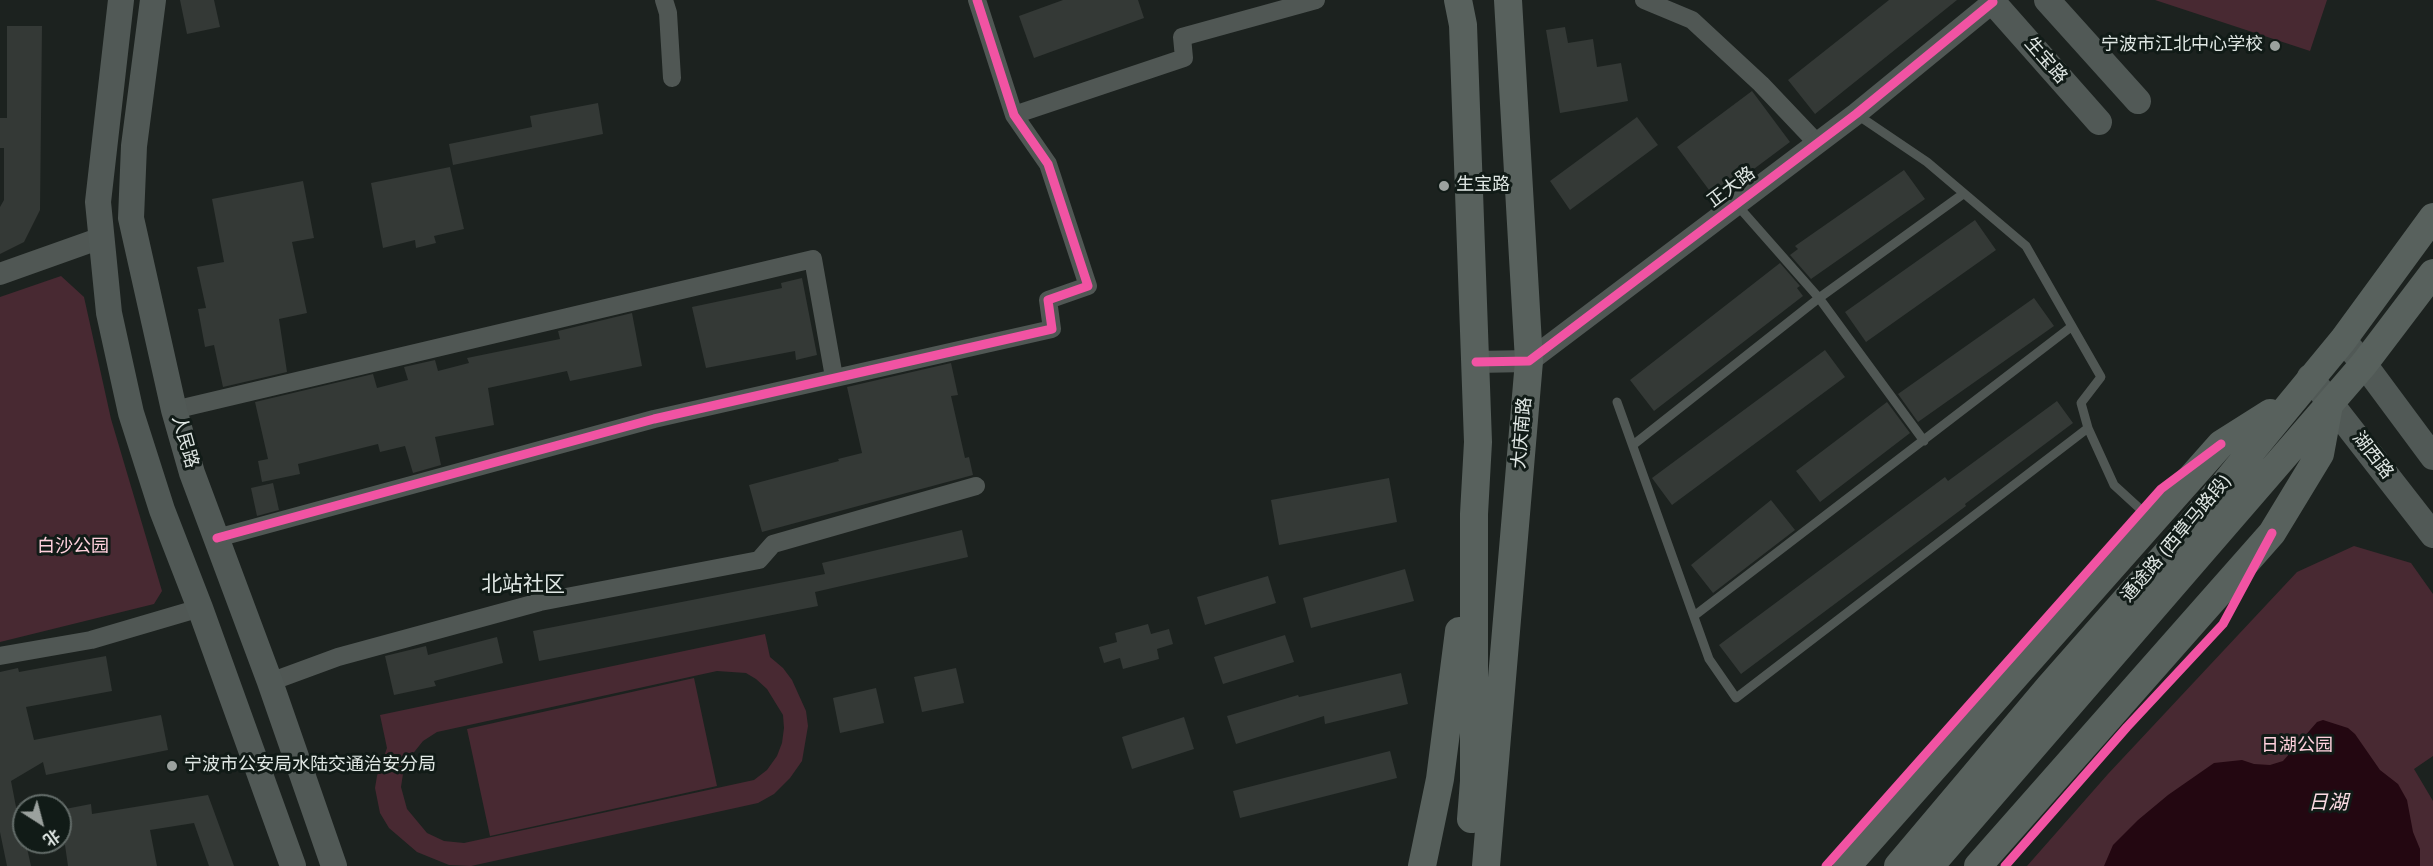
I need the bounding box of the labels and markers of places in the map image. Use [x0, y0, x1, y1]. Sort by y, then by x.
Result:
place label: 宁波市江北中心学校 [2101, 35, 2263, 57]
marker: 宁波市江北中心学校 [2268, 39, 2282, 53]
place label: 生宝路 [1456, 175, 1510, 197]
marker: 生宝路 [1437, 179, 1451, 193]
place label: 宁波市公安局水陆交通治安分局 [184, 755, 436, 777]
marker: 宁波市公安局水陆交通治安分局 [165, 759, 179, 773]

